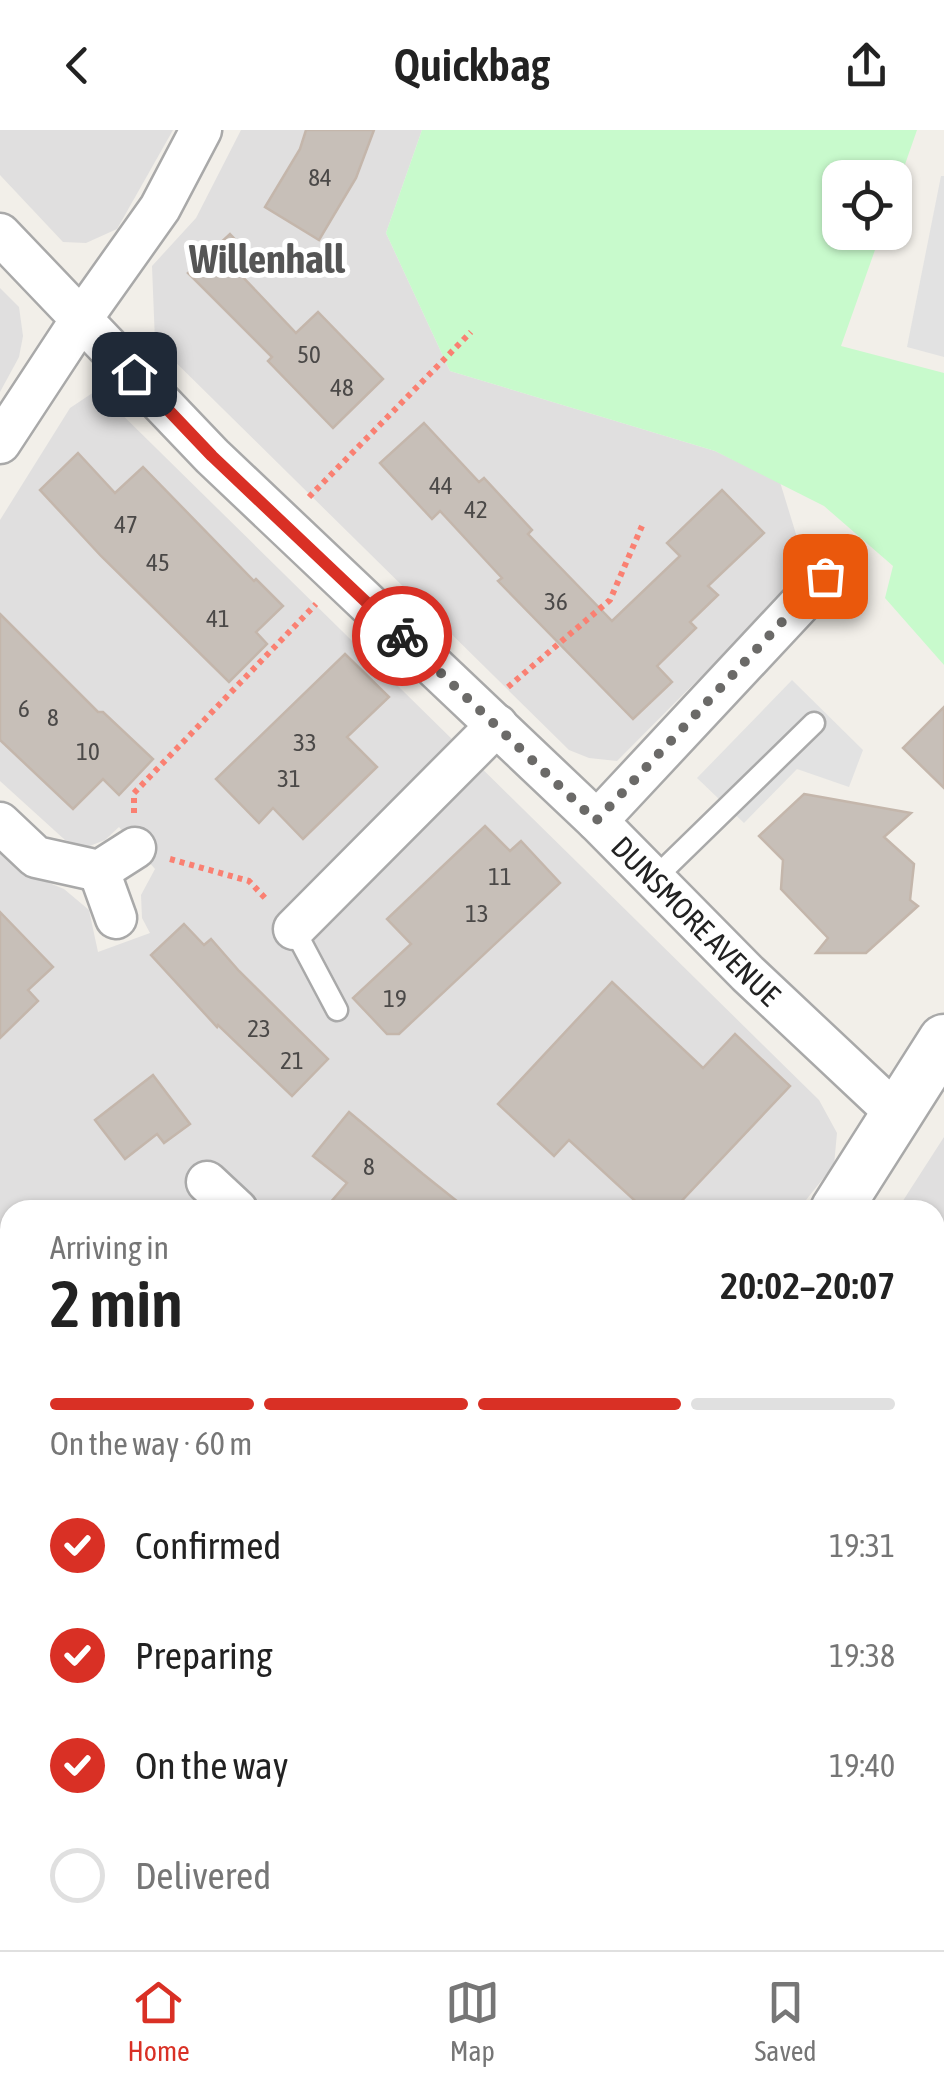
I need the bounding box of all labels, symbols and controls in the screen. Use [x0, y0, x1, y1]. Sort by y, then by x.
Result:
icon: back [50, 38, 105, 93]
icon: share [839, 38, 894, 93]
text: Quickbag [394, 39, 550, 91]
map controls [822, 160, 912, 250]
button: locate [822, 160, 912, 250]
house number: 84 [308, 163, 332, 191]
district label: Willenhall [188, 236, 345, 281]
pin [92, 332, 177, 417]
house number: 50 [297, 340, 321, 368]
icon: home [107, 347, 162, 402]
house number: 48 [330, 373, 354, 401]
house number: 44 [429, 471, 453, 499]
house number: 42 [464, 495, 488, 523]
house number: 47 [114, 510, 138, 538]
pin [783, 534, 868, 619]
house number: 45 [146, 548, 170, 576]
icon: bag [798, 549, 853, 604]
courier [352, 586, 452, 686]
house number: 36 [544, 587, 568, 615]
house number: 41 [206, 604, 230, 632]
icon: bike [375, 609, 430, 664]
house number: 6 [18, 694, 30, 722]
house number: 8 [47, 703, 59, 731]
house number: 33 [293, 728, 317, 756]
house number: 10 [76, 737, 100, 765]
house number: 31 [277, 764, 301, 792]
street label: DUNSMORE AVENUE [605, 829, 787, 1012]
house number: 11 [488, 862, 512, 890]
house number: 13 [465, 899, 489, 927]
house number: 19 [383, 984, 407, 1012]
house number: 23 [247, 1014, 271, 1042]
house number: 21 [280, 1046, 304, 1074]
house number: 8 [363, 1152, 375, 1180]
text: Arriving in [50, 1229, 169, 1266]
text: 20:02–20:07 [720, 1264, 895, 1307]
text: 2 min [50, 1266, 183, 1341]
text: On the way · 60 m [50, 1425, 252, 1462]
icon: check [50, 1518, 105, 1573]
text: Confirmed [135, 1524, 281, 1567]
text: 19:31 [829, 1527, 895, 1564]
icon: check [50, 1628, 105, 1683]
text: Preparing [135, 1634, 273, 1677]
text: 19:38 [829, 1637, 895, 1674]
icon: check [50, 1738, 105, 1793]
text: On the way [135, 1744, 288, 1787]
text: 19:40 [829, 1747, 895, 1784]
text: Delivered [135, 1854, 271, 1897]
tab: Home [127, 1975, 190, 2067]
tab: Map [445, 1975, 500, 2067]
tab: Saved [755, 1975, 817, 2067]

